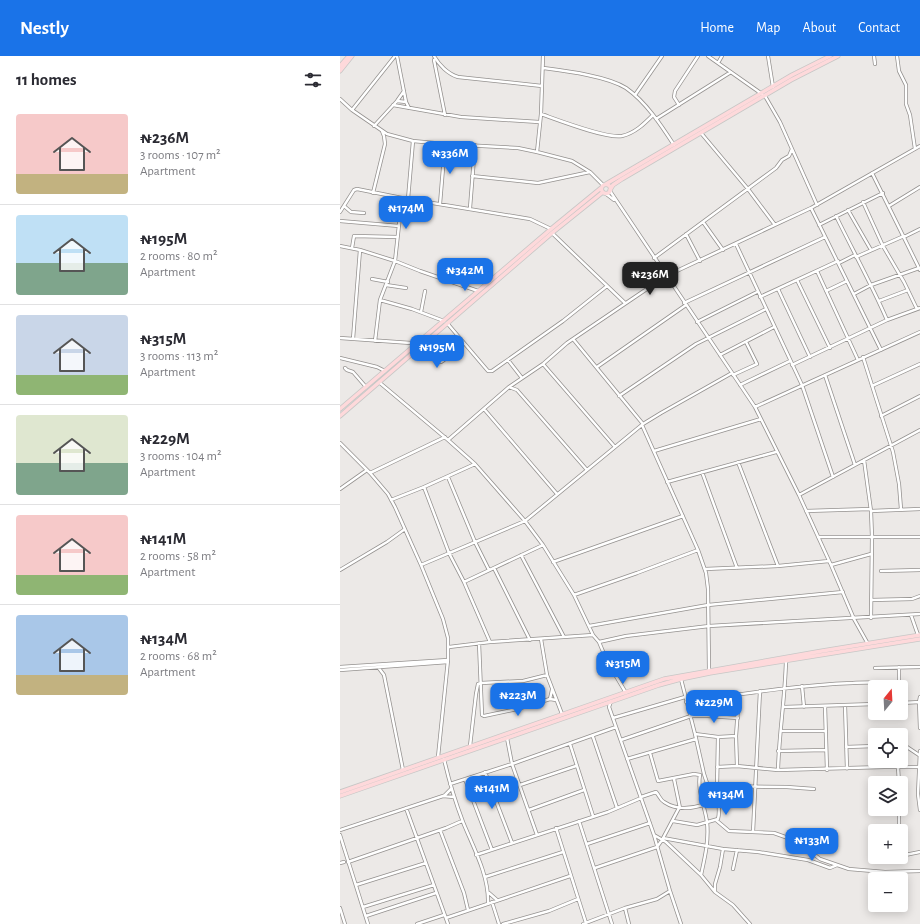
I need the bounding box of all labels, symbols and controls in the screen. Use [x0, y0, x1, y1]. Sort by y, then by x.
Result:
text: Nestly [20, 19, 69, 38]
text: Home [700, 21, 734, 35]
text: Map [756, 21, 780, 35]
text: About [802, 21, 836, 35]
text: Contact [858, 21, 900, 35]
icon: filters [302, 69, 324, 91]
text: 11 homes [16, 71, 76, 88]
text: ₦236M [140, 129, 189, 146]
icon: home [48, 130, 96, 178]
pin: ₦336M [422, 141, 478, 175]
text: ₦336M [431, 147, 469, 160]
text: 3 rooms · 107 m² [140, 149, 221, 162]
text: Apartment [140, 165, 195, 178]
pin: ₦174M [378, 196, 434, 230]
text: ₦174M [388, 202, 424, 215]
text: ₦195M [140, 230, 187, 247]
icon: home [48, 231, 96, 279]
text: 2 rooms · 80 m² [140, 250, 217, 263]
pin: ₦342M [437, 258, 493, 292]
pin: ₦236M [622, 262, 678, 296]
text: ₦342M [446, 264, 484, 277]
text: Apartment [140, 266, 195, 279]
text: ₦236M [631, 268, 669, 281]
text: ₦315M [140, 330, 186, 347]
icon: home [48, 331, 96, 379]
pin: ₦195M [409, 335, 465, 369]
text: ₦195M [419, 341, 455, 354]
text: 3 rooms · 113 m² [140, 350, 218, 363]
text: Apartment [140, 366, 195, 379]
text: ₦229M [140, 430, 190, 447]
icon: home [48, 431, 96, 479]
text: 3 rooms · 104 m² [140, 450, 221, 463]
text: Apartment [140, 466, 195, 479]
text: ₦141M [140, 530, 186, 547]
icon: home [48, 531, 96, 579]
text: 2 rooms · 58 m² [140, 550, 216, 563]
text: Apartment [140, 566, 195, 579]
text: ₦134M [140, 630, 188, 647]
icon: home [48, 631, 96, 679]
text: 2 rooms · 68 m² [140, 650, 217, 663]
pin: ₦315M [595, 651, 651, 685]
text: ₦315M [605, 657, 641, 670]
text: Apartment [140, 666, 195, 679]
north arrow [868, 680, 908, 720]
map controls [868, 680, 908, 912]
pin: ₦223M [490, 683, 546, 717]
text: ₦223M [499, 689, 537, 702]
pin: ₦229M [686, 690, 742, 724]
text: ₦229M [695, 696, 733, 709]
button: locate [868, 728, 908, 768]
pin: ₦141M [464, 776, 520, 810]
button: layers [868, 776, 908, 816]
text: ₦141M [474, 782, 510, 795]
pin: ₦134M [698, 782, 754, 816]
text: ₦134M [708, 788, 744, 801]
button: + [868, 824, 908, 864]
pin: ₦133M [784, 828, 840, 862]
text: ₦133M [794, 834, 830, 847]
button: − [868, 872, 908, 912]

